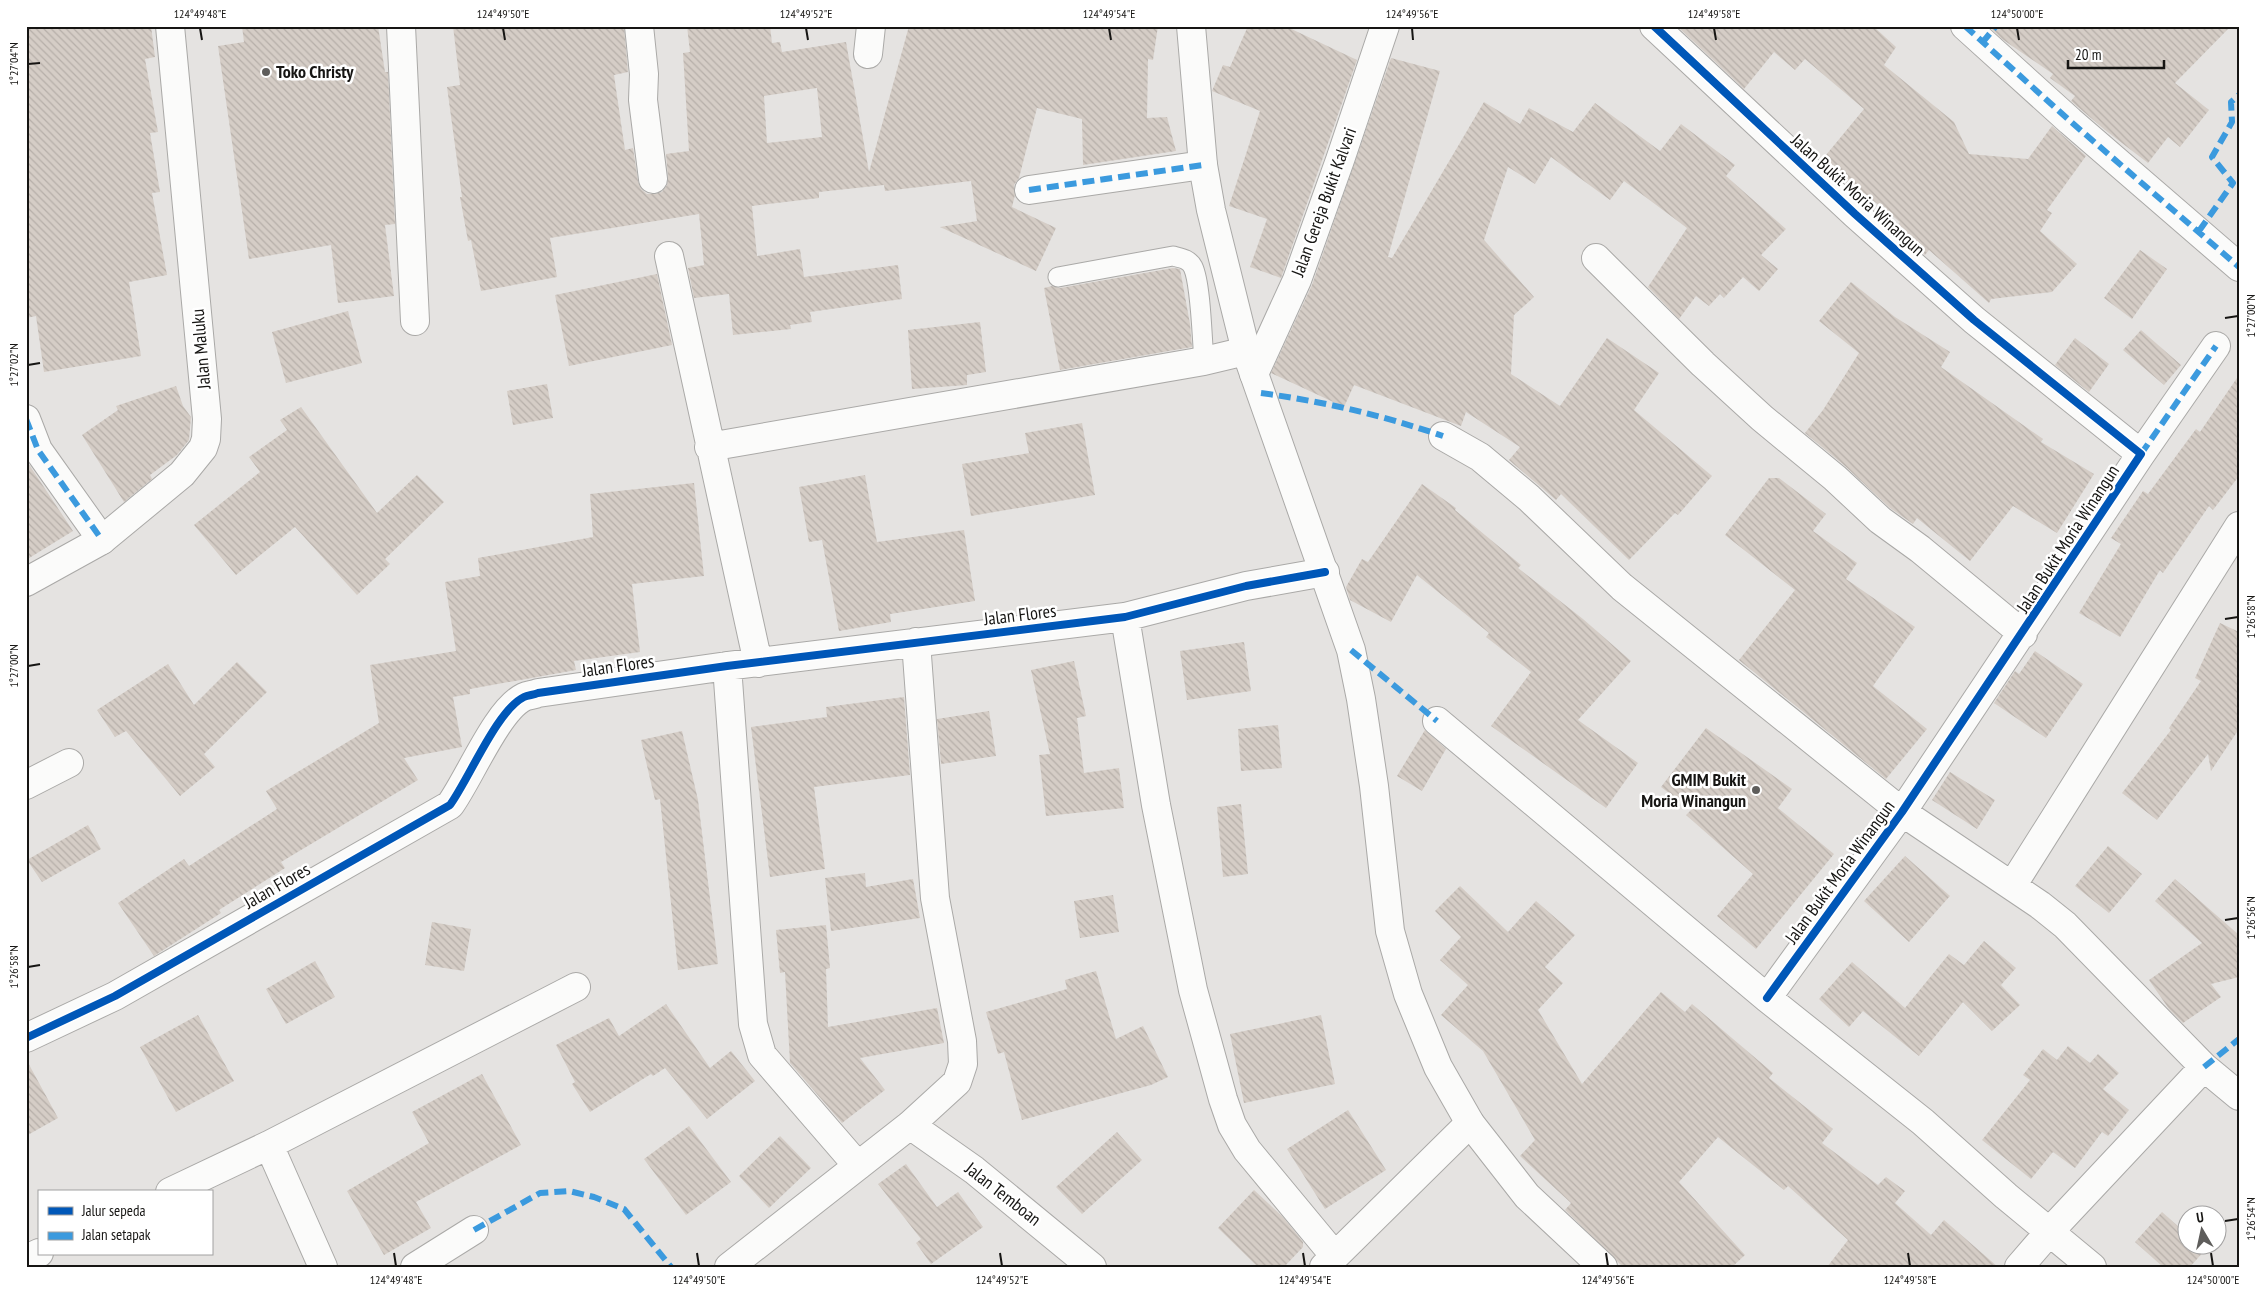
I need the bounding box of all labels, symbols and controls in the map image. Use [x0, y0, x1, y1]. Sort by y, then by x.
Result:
text: 124°49'48"E [174, 6, 226, 21]
text: 124°49'50"E [477, 6, 529, 21]
text: 124°49'52"E [780, 6, 832, 21]
text: 124°49'54"E [1083, 6, 1135, 21]
text: 124°49'56"E [1386, 6, 1438, 21]
text: 124°49'58"E [1688, 6, 1740, 21]
text: 124°50'00"E [1991, 6, 2043, 21]
scale bar [2068, 38, 2164, 70]
text: 1°27'04"N [6, 42, 21, 86]
text: 20 m [2075, 45, 2101, 64]
place label: Toko Christy [276, 60, 354, 83]
marker: Toko Christy [260, 66, 272, 78]
street label: Jalan Gereja Bukit Kalvari [1286, 124, 1361, 280]
street label: Jalan Bukit Moria Winangun [1786, 128, 1930, 261]
text: 1°27'00"N [2243, 294, 2258, 338]
street label: Jalan Maluku [186, 308, 216, 391]
text: 1°27'02"N [6, 343, 21, 387]
street label: Jalan Bukit Moria Winangun [2011, 460, 2124, 618]
text: 1°26'58"N [2243, 595, 2258, 639]
street label: Jalan Flores [982, 599, 1057, 630]
text: 1°27'00"N [6, 644, 21, 688]
street label: Jalan Flores [579, 649, 655, 682]
place label: GMIM Bukit Moria Winangun [1641, 768, 1747, 812]
marker: GMIM Bukit Moria Winangun [1750, 784, 1762, 796]
street label: Jalan Bukit Moria Winangun [1779, 795, 1899, 949]
street label: Jalan Flores [239, 857, 314, 914]
text: 1°26'56"N [2243, 896, 2258, 940]
text: 1°26'58"N [6, 945, 21, 989]
street label: Jalan Temboan [960, 1156, 1046, 1230]
legend [38, 1190, 212, 1256]
text: 1°26'54"N [2243, 1197, 2258, 1241]
text: Jalur sepeda [81, 1201, 145, 1220]
north arrow [2178, 1206, 2228, 1256]
text: U [2195, 1208, 2205, 1227]
text: Jalan setapak [81, 1225, 151, 1244]
text: 124°49'48"E [370, 1272, 422, 1287]
text: 124°49'50"E [673, 1272, 725, 1287]
text: 124°49'52"E [976, 1272, 1028, 1287]
text: 124°49'54"E [1279, 1272, 1331, 1287]
text: 124°49'56"E [1582, 1272, 1634, 1287]
text: 124°49'58"E [1884, 1272, 1936, 1287]
text: 124°50'00"E [2187, 1272, 2239, 1287]

